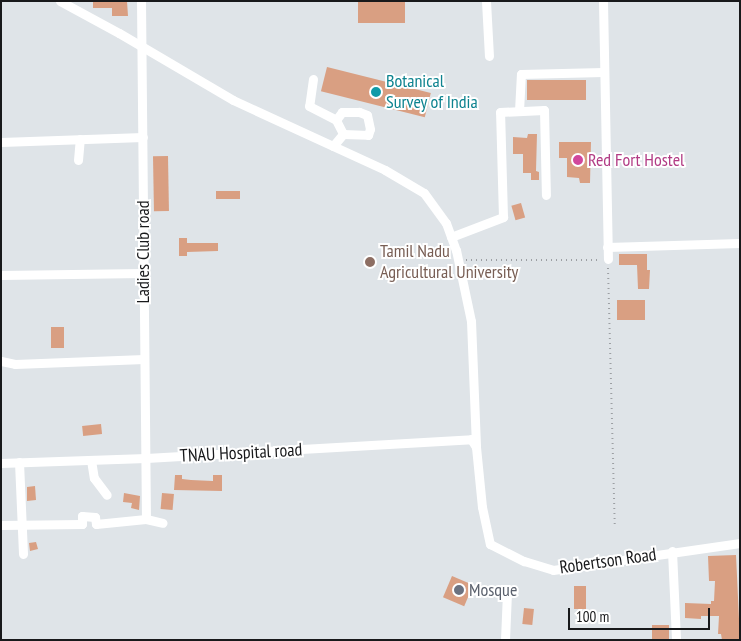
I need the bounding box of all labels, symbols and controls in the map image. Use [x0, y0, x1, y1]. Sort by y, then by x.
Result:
place label: Botanical Survey of India [386, 71, 478, 114]
marker: Botanical Survey of India [370, 86, 382, 98]
place label: Red Fort Hostel [588, 149, 684, 171]
marker: Red Fort Hostel [572, 154, 584, 166]
street label: Ladies Club road [132, 200, 154, 304]
place label: Tamil Nadu Agricultural University [380, 241, 518, 284]
marker: Tamil Nadu Agricultural University [364, 256, 376, 268]
street label: TNAU Hospital road [179, 439, 303, 467]
street label: Robertson Road [558, 544, 658, 578]
place label: Mosque [469, 579, 517, 601]
marker: Mosque [453, 584, 465, 596]
scale bar [571, 598, 714, 630]
text: 100 m [576, 607, 609, 626]

